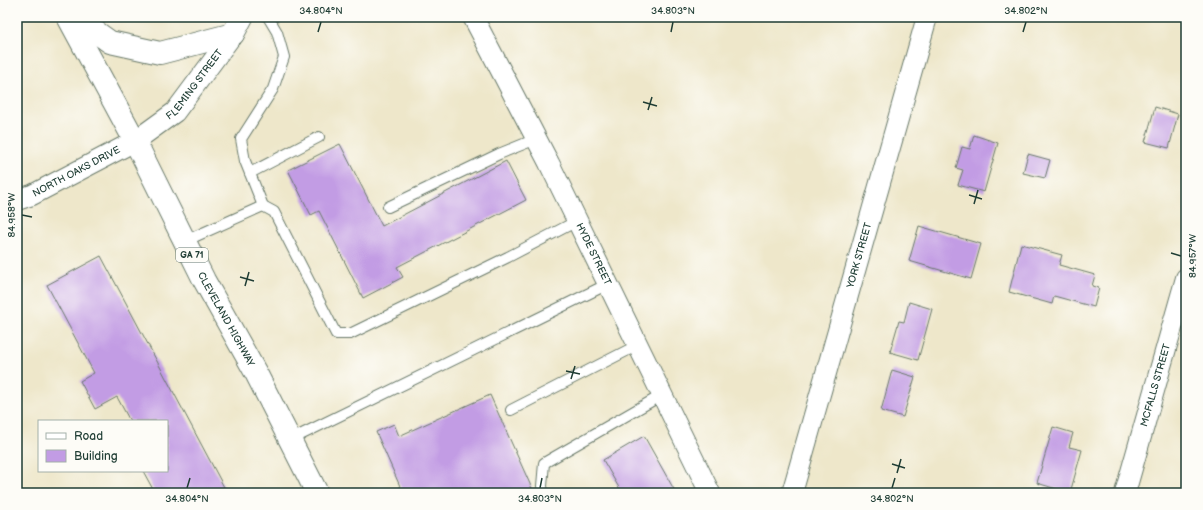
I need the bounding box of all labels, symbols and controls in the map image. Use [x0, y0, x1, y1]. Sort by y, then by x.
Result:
text: 34.804°N [299, 5, 343, 17]
text: 34.803°N [651, 5, 695, 17]
text: 34.802°N [1004, 5, 1048, 17]
street label: FLEMING STREET [164, 47, 225, 122]
street label: NORTH OAKS DRIVE [31, 144, 123, 200]
text: 84.958°W [6, 193, 18, 237]
street label: HYDE STREET [573, 221, 614, 287]
street label: YORK STREET [844, 221, 874, 290]
text: 84.957°W [1187, 234, 1199, 278]
road number: GA 71 [176, 248, 208, 262]
street label: CLEVELAND HIGHWAY [195, 270, 257, 369]
street label: MCFALLS STREET [1138, 342, 1173, 428]
legend [38, 420, 168, 472]
text: Road [74, 429, 103, 444]
text: Building [74, 449, 118, 464]
text: 34.804°N [165, 493, 209, 505]
text: 34.803°N [518, 493, 562, 505]
text: 34.802°N [870, 493, 914, 505]

